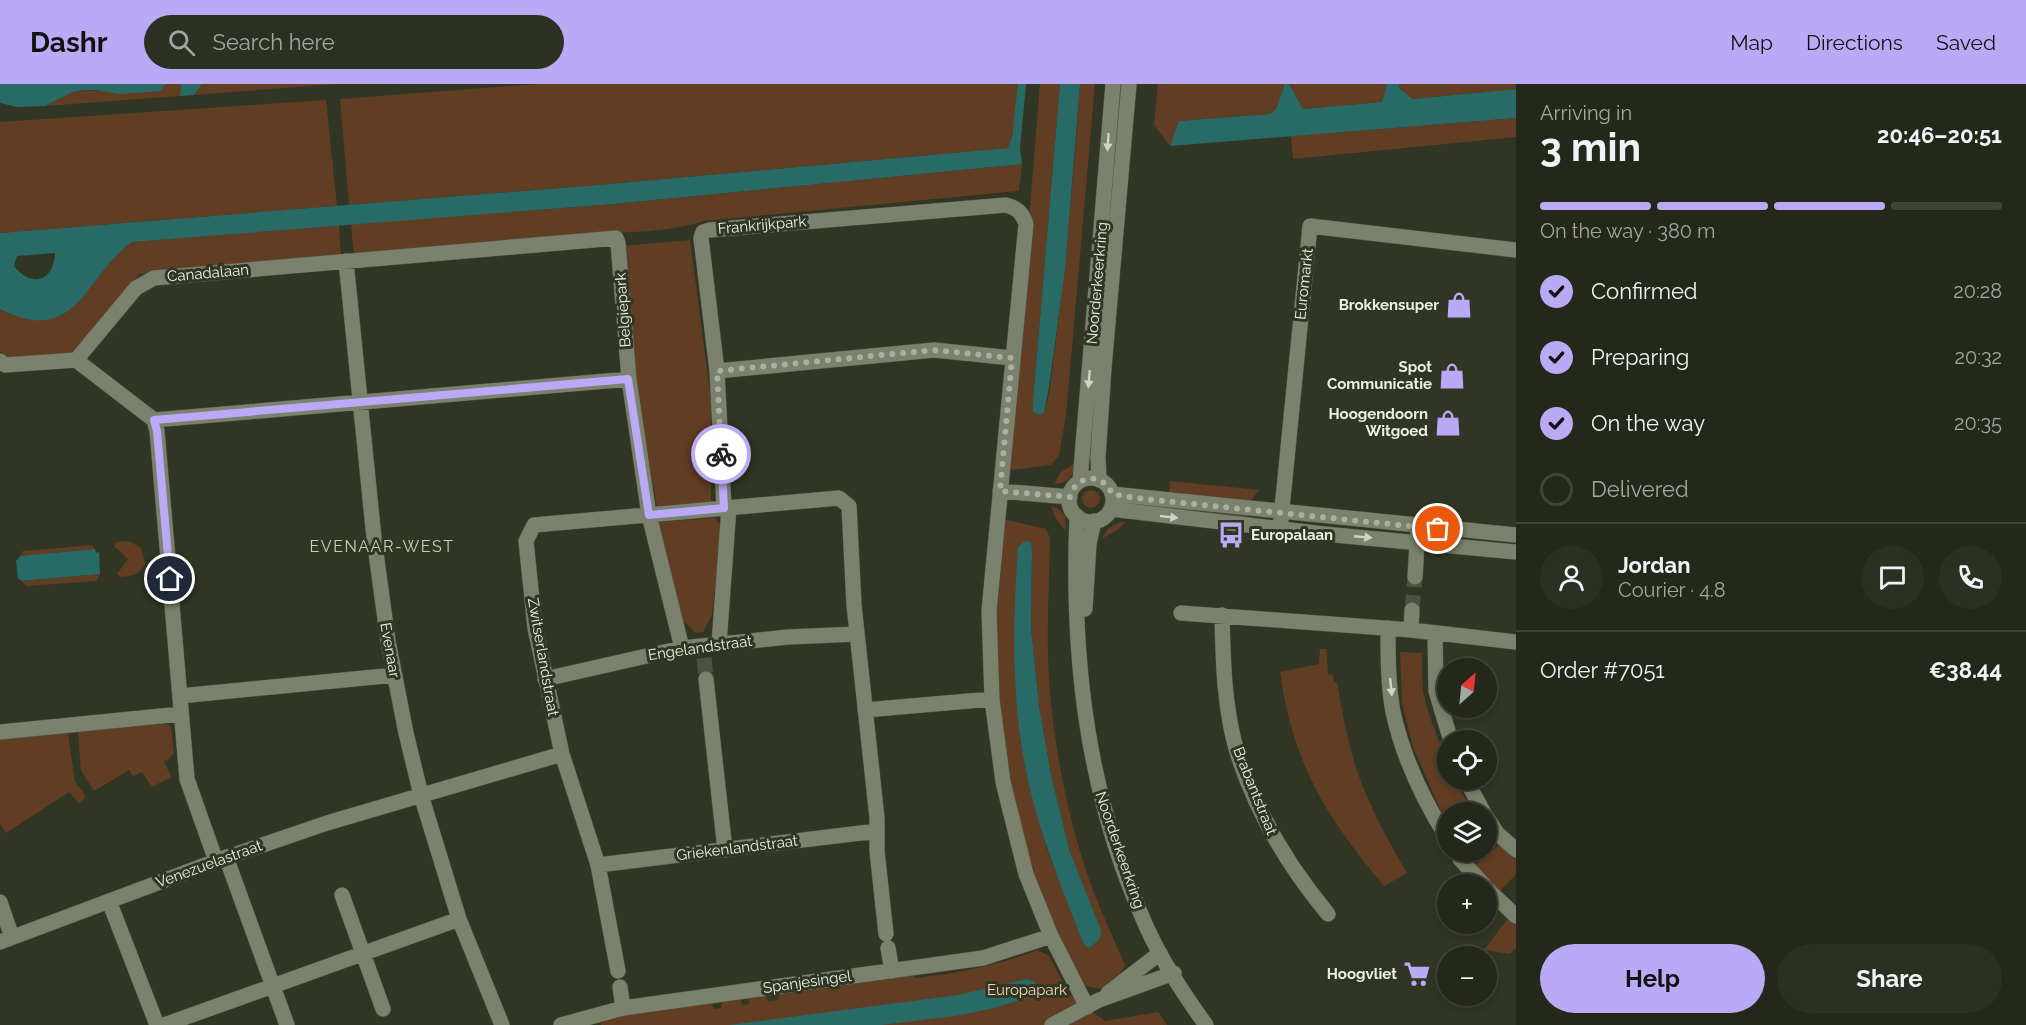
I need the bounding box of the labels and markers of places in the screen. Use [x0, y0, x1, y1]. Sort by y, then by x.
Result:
shop icon: Brokkensuper [1444, 290, 1474, 320]
place label: Brokkensuper [1339, 296, 1439, 314]
place label: Spot Communicatie [1327, 358, 1432, 393]
shop icon: Spot Communicatie [1437, 361, 1467, 391]
place label: Hoogendoorn Witgoed [1329, 405, 1428, 440]
shop icon: Hoogendoorn Witgoed [1433, 408, 1463, 438]
pin [1412, 503, 1463, 554]
bus stop icon: Europalaan [1216, 520, 1246, 550]
place label: Europalaan [1251, 526, 1333, 544]
pin [144, 553, 195, 604]
supermarket icon: Hoogvliet [1402, 959, 1432, 989]
place label: Hoogvliet [1327, 965, 1397, 983]

